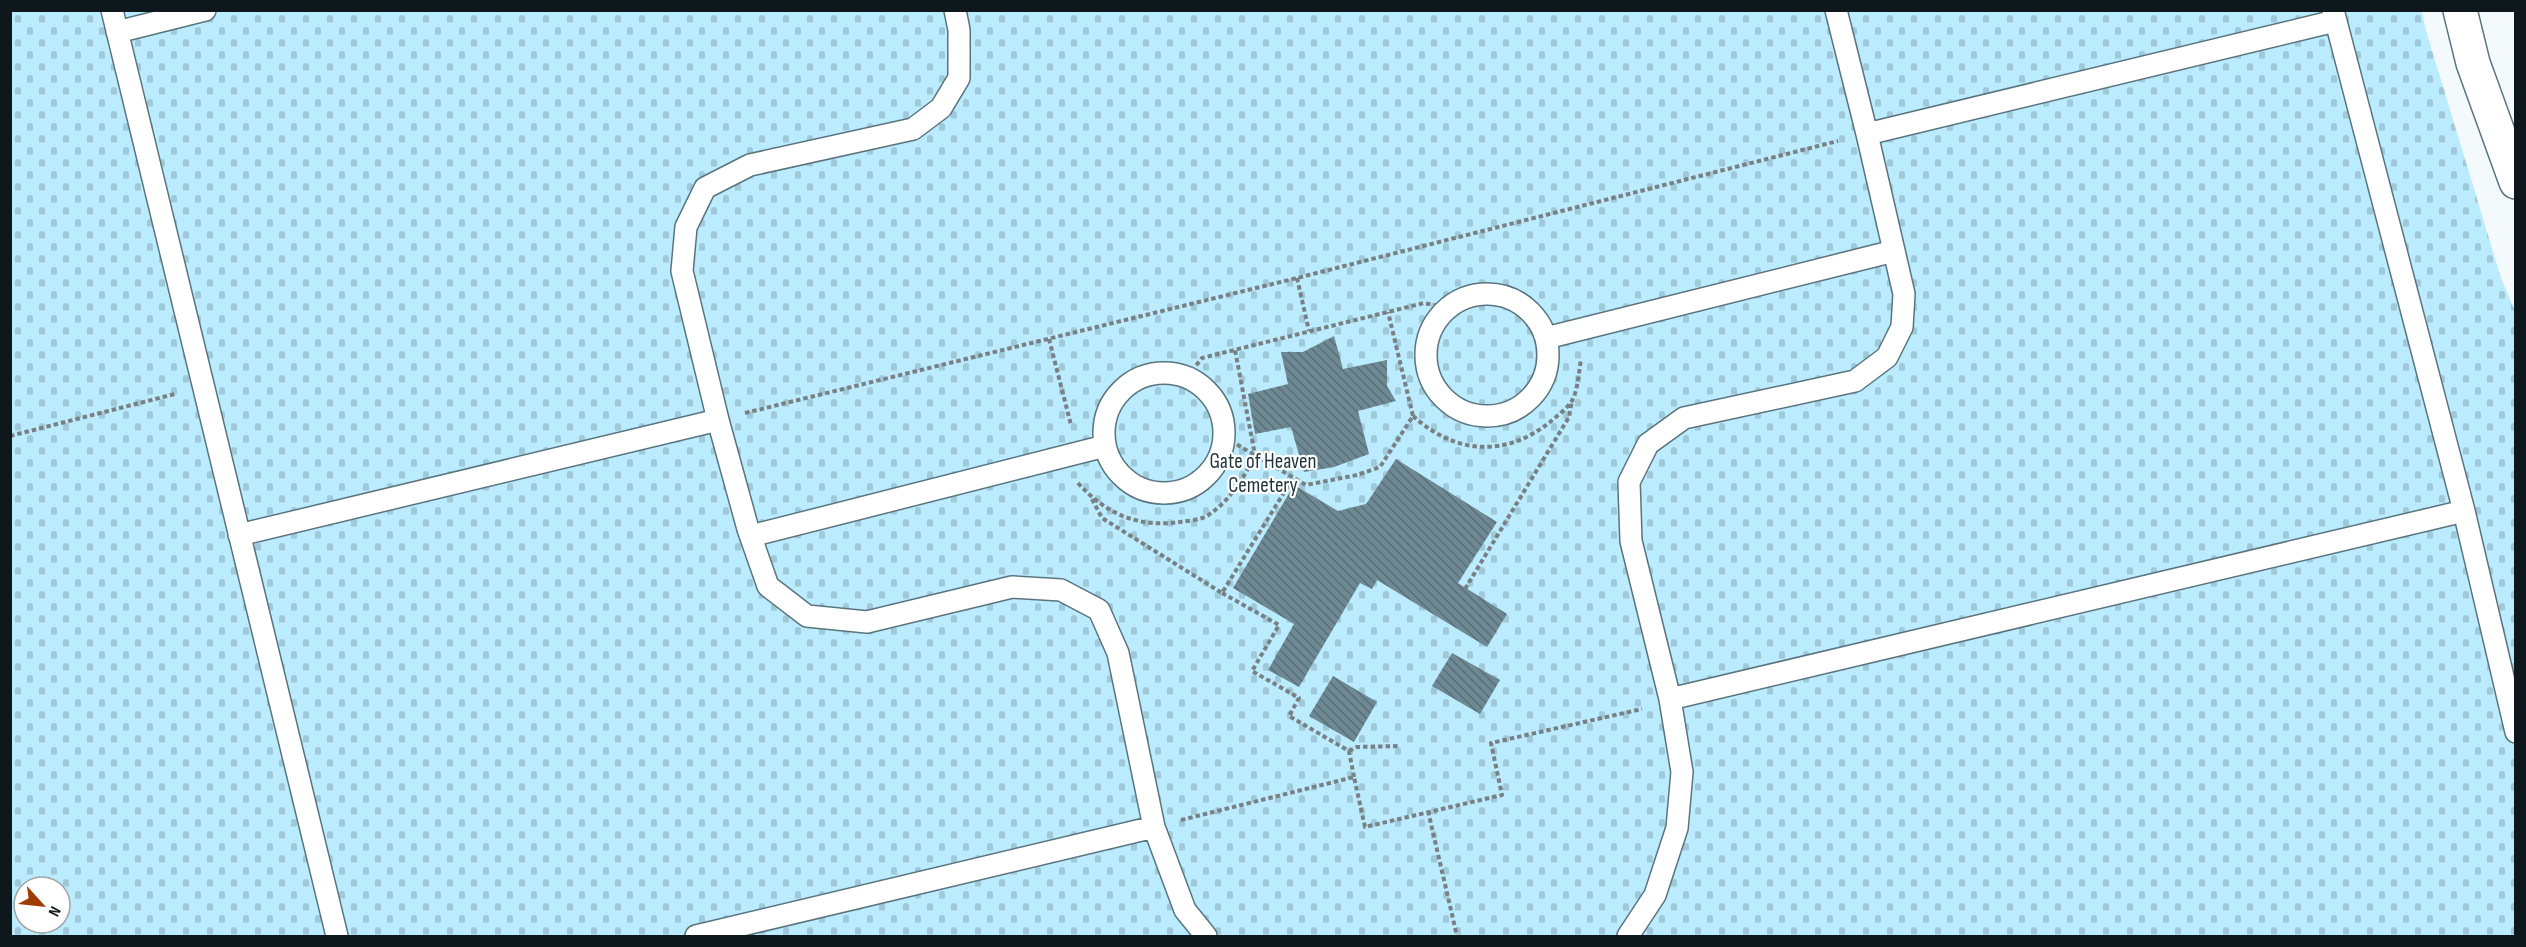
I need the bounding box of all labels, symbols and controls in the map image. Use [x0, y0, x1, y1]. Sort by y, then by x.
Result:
park label: Gate of Heaven Cemetery [1210, 449, 1316, 498]
north arrow [12, 875, 72, 935]
text: N [44, 903, 64, 919]

